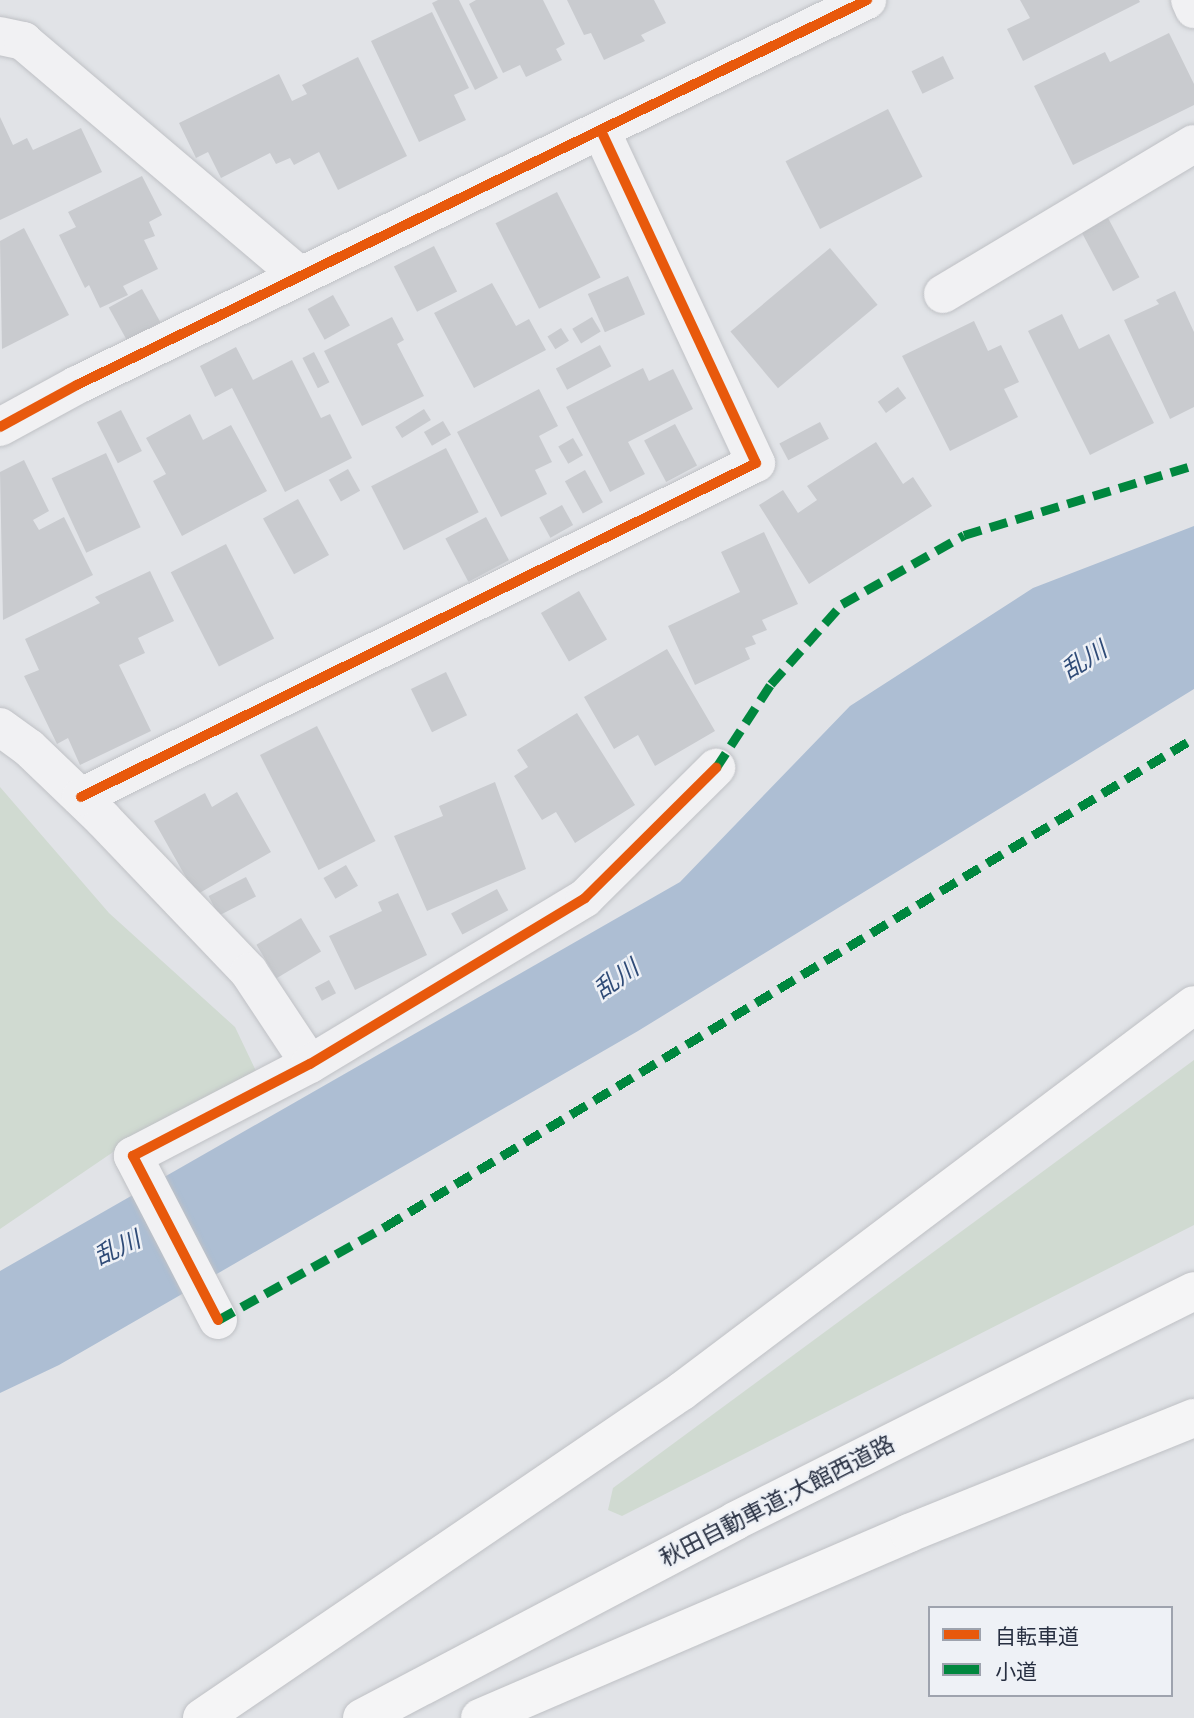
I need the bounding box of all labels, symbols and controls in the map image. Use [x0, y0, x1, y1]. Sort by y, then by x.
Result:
water label: 乱川 [1056, 635, 1112, 685]
water label: 乱川 [588, 953, 644, 1005]
water label: 乱川 [89, 1225, 145, 1271]
street label: 秋田自動車道;大館西道路 [655, 1430, 899, 1572]
legend [928, 1606, 1173, 1697]
text: 自転車道 [995, 1625, 1079, 1648]
text: 小道 [995, 1660, 1037, 1683]

